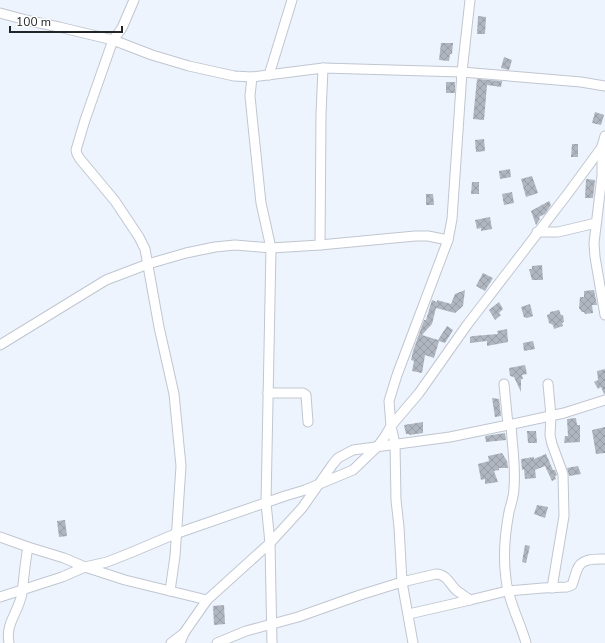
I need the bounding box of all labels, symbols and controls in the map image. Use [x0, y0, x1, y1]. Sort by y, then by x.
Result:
scale bar [10, 8, 122, 34]
text: 100 m [16, 14, 51, 30]

